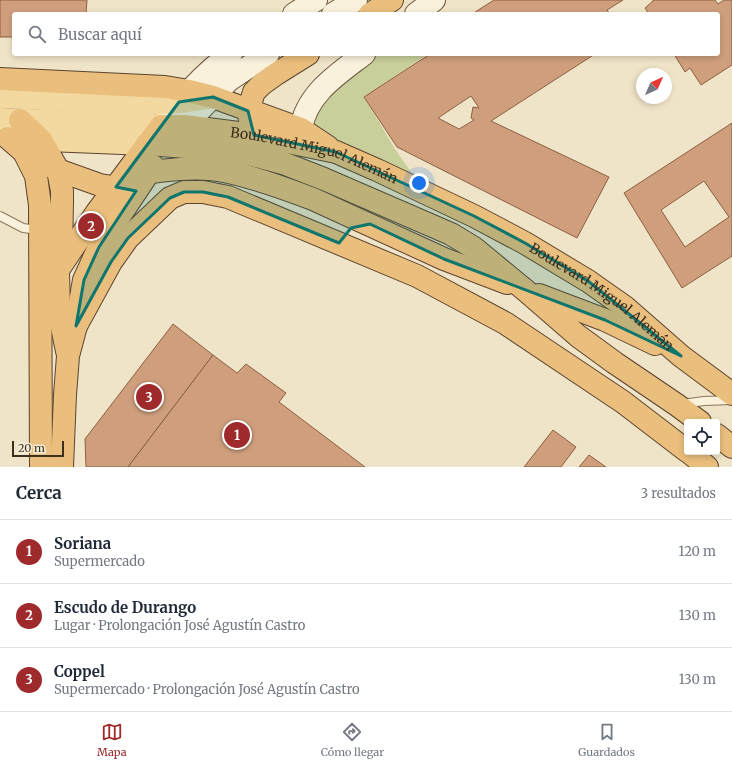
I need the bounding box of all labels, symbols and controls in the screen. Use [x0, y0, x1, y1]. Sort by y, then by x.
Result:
search box [12, 12, 720, 56]
icon: search [26, 23, 48, 45]
text: Buscar aquí [58, 25, 142, 44]
north arrow [636, 68, 672, 104]
street label: Boulevard Miguel Alemán [229, 123, 401, 188]
your location [409, 173, 429, 193]
pin: 2 [78, 211, 104, 241]
street label: Boulevard Miguel Alemán [526, 239, 678, 355]
pin: 3 [136, 382, 162, 412]
map controls [684, 419, 720, 455]
button: locate [684, 419, 720, 455]
pin: 1 [224, 420, 250, 450]
scale bar [12, 439, 64, 458]
text: 20 m [18, 441, 45, 455]
text: Cerca [16, 482, 62, 504]
text: 3 resultados [641, 485, 716, 502]
text: Soriana [54, 534, 111, 553]
text: 1 [26, 543, 32, 560]
text: 120 m [678, 543, 716, 560]
text: Supermercado [54, 553, 145, 570]
text: Escudo de Durango [54, 598, 196, 617]
text: 2 [25, 607, 33, 624]
text: 130 m [679, 607, 716, 624]
text: Lugar · Prolongación José Agustín Castro [54, 617, 305, 634]
text: Coppel [54, 662, 105, 681]
text: 3 [25, 671, 33, 688]
text: 130 m [679, 671, 716, 688]
text: Supermercado · Prolongación José Agustín Castro [54, 681, 360, 698]
tab: Mapa [97, 721, 127, 759]
tab: Cómo llegar [321, 721, 384, 759]
tab: Guardados [578, 721, 635, 759]

